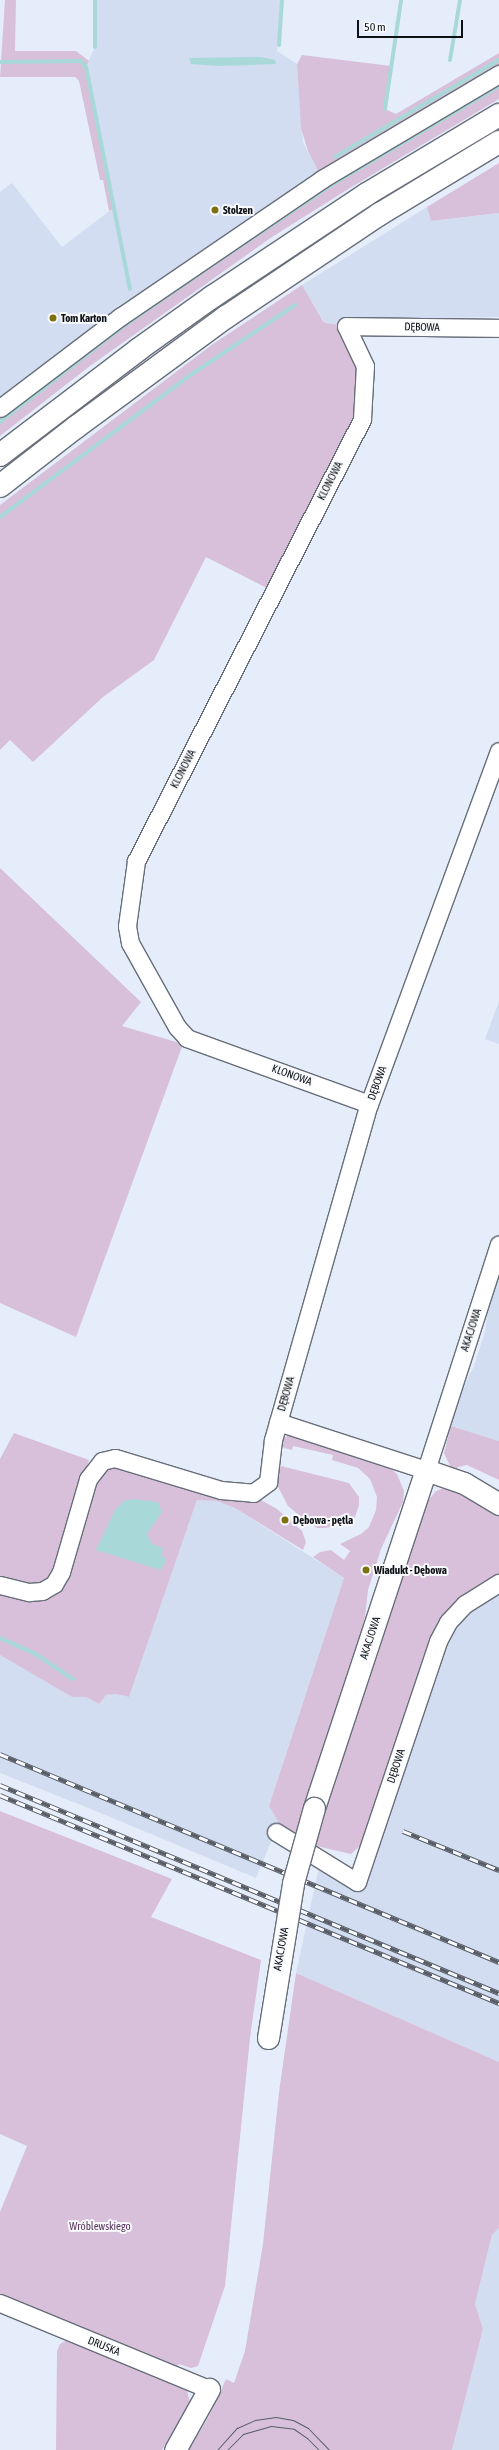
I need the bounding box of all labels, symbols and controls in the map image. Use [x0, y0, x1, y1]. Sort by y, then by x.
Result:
scale bar [359, 12, 465, 38]
text: 50 m [364, 20, 386, 34]
place label: Stolzen [223, 203, 253, 217]
marker: Stolzen [210, 205, 220, 215]
place label: Tom Karton [61, 311, 107, 325]
marker: Tom Karton [48, 313, 58, 323]
street label: DĘBOWA [404, 320, 440, 334]
street label: KLONOWA [315, 459, 345, 503]
street label: KLONOWA [168, 747, 198, 791]
street label: KLONOWA [270, 1062, 314, 1088]
street label: DĘBOWA [365, 1064, 389, 1102]
street label: AKACJOWA [458, 1307, 484, 1353]
street label: DĘBOWA [275, 1375, 297, 1413]
place label: Dębowa - pętla [293, 1513, 353, 1527]
marker: Dębowa - pętla [280, 1515, 290, 1525]
place label: Wiadukt - Dębowa [374, 1563, 447, 1577]
marker: Wiadukt - Dębowa [361, 1565, 371, 1575]
street label: AKACJOWA [357, 1615, 383, 1661]
street label: DĘBOWA [384, 1747, 408, 1785]
street label: AKACJOWA [271, 1926, 291, 1972]
park label: Wróblewskiego [69, 2219, 131, 2233]
street label: DRUSKA [86, 2334, 122, 2358]

